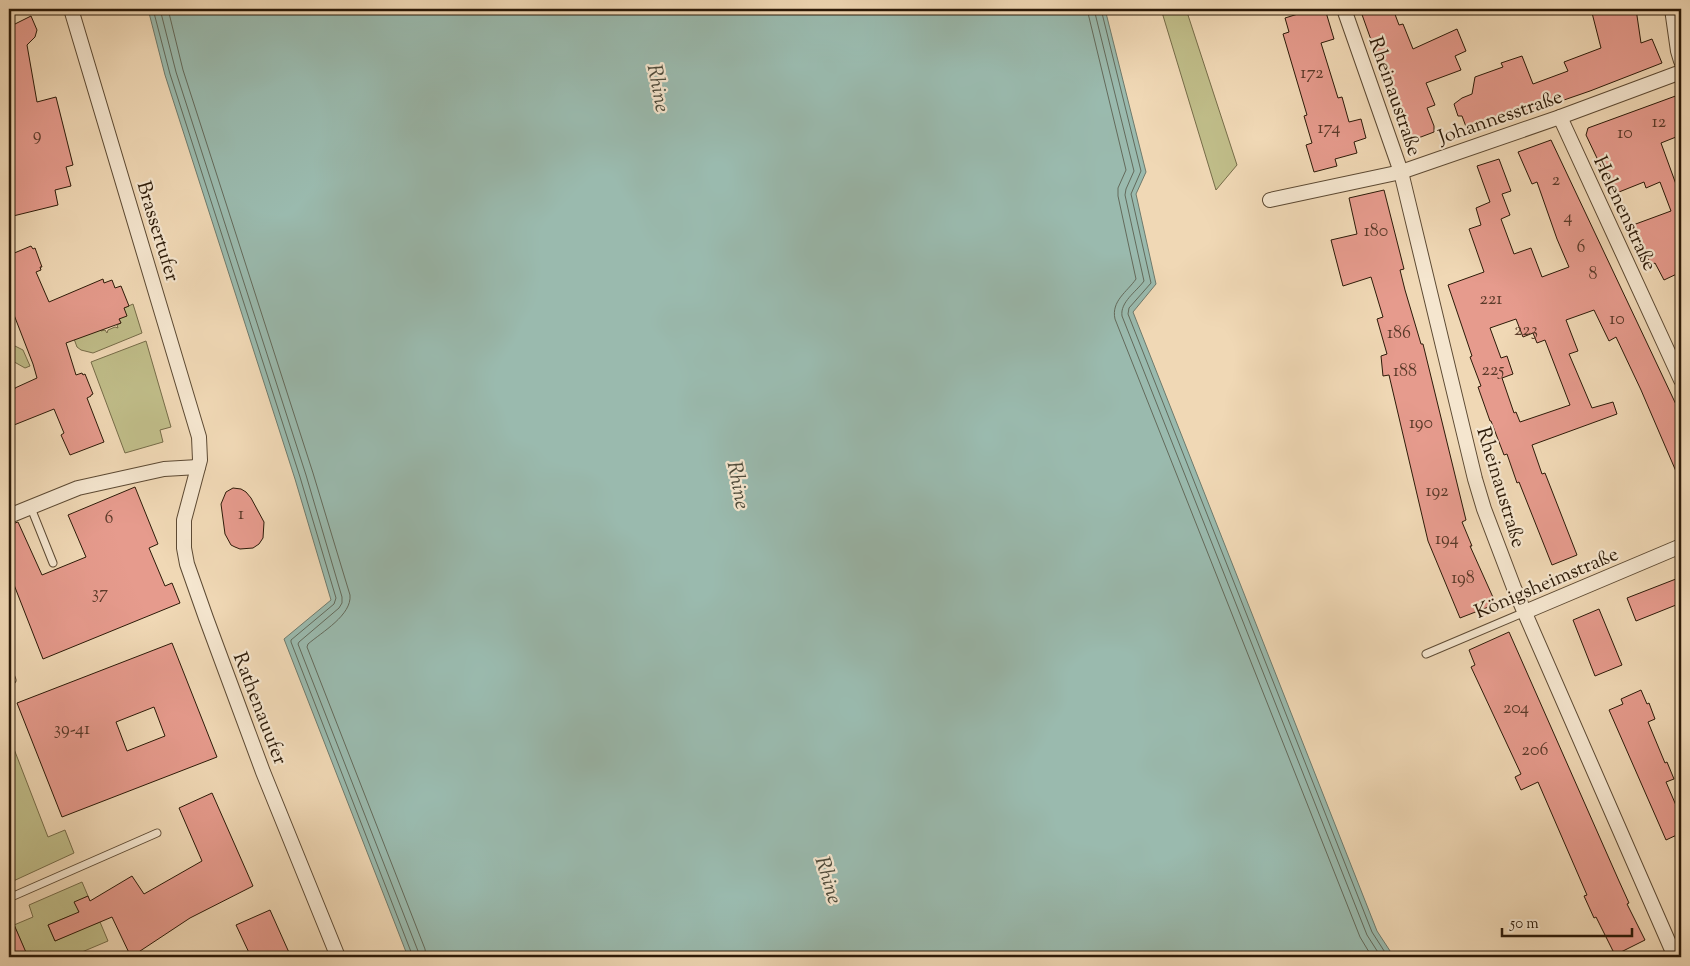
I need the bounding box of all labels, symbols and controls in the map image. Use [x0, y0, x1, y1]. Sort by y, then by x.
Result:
street label: Rheinaustraße [1360, 33, 1428, 160]
house number: 172 [1300, 61, 1324, 87]
water label: Rhine [638, 62, 676, 115]
street label: Johannesstraße [1434, 84, 1567, 153]
house number: 12 [1652, 110, 1667, 136]
house number: 174 [1318, 116, 1341, 142]
house number: 10 [1617, 121, 1633, 147]
house number: 9 [33, 123, 42, 149]
street label: Helenenstraße [1584, 152, 1663, 276]
house number: 2 [1552, 168, 1561, 194]
street label: Brassertufer [128, 178, 186, 286]
house number: 4 [1563, 205, 1573, 231]
house number: 180 [1364, 219, 1388, 245]
house number: 6 [1577, 235, 1586, 261]
house number: 8 [1589, 262, 1598, 288]
house number: 221 [1480, 287, 1502, 313]
house number: 10 [1609, 307, 1625, 333]
house number: 223 [1514, 318, 1538, 344]
house number: 186 [1387, 321, 1411, 347]
house number: 225 [1481, 358, 1505, 384]
house number: 188 [1393, 359, 1417, 385]
house number: 190 [1409, 411, 1433, 437]
street label: Rheinaustraße [1468, 424, 1532, 551]
water label: Rhine [718, 459, 756, 512]
house number: 192 [1425, 479, 1449, 505]
house number: 1 [238, 502, 244, 528]
house number: 6 [105, 506, 114, 532]
house number: 194 [1435, 527, 1459, 553]
street label: Königsheimstraße [1470, 541, 1623, 628]
house number: 198 [1451, 566, 1475, 592]
house number: 37 [92, 581, 108, 607]
street label: Rathenauufer [224, 649, 294, 770]
house number: 204 [1503, 696, 1529, 722]
house number: 39-41 [54, 717, 90, 743]
house number: 206 [1522, 738, 1548, 764]
water label: Rhine [806, 853, 848, 908]
scale bar [1502, 906, 1632, 938]
text: 50 m [1509, 914, 1539, 935]

